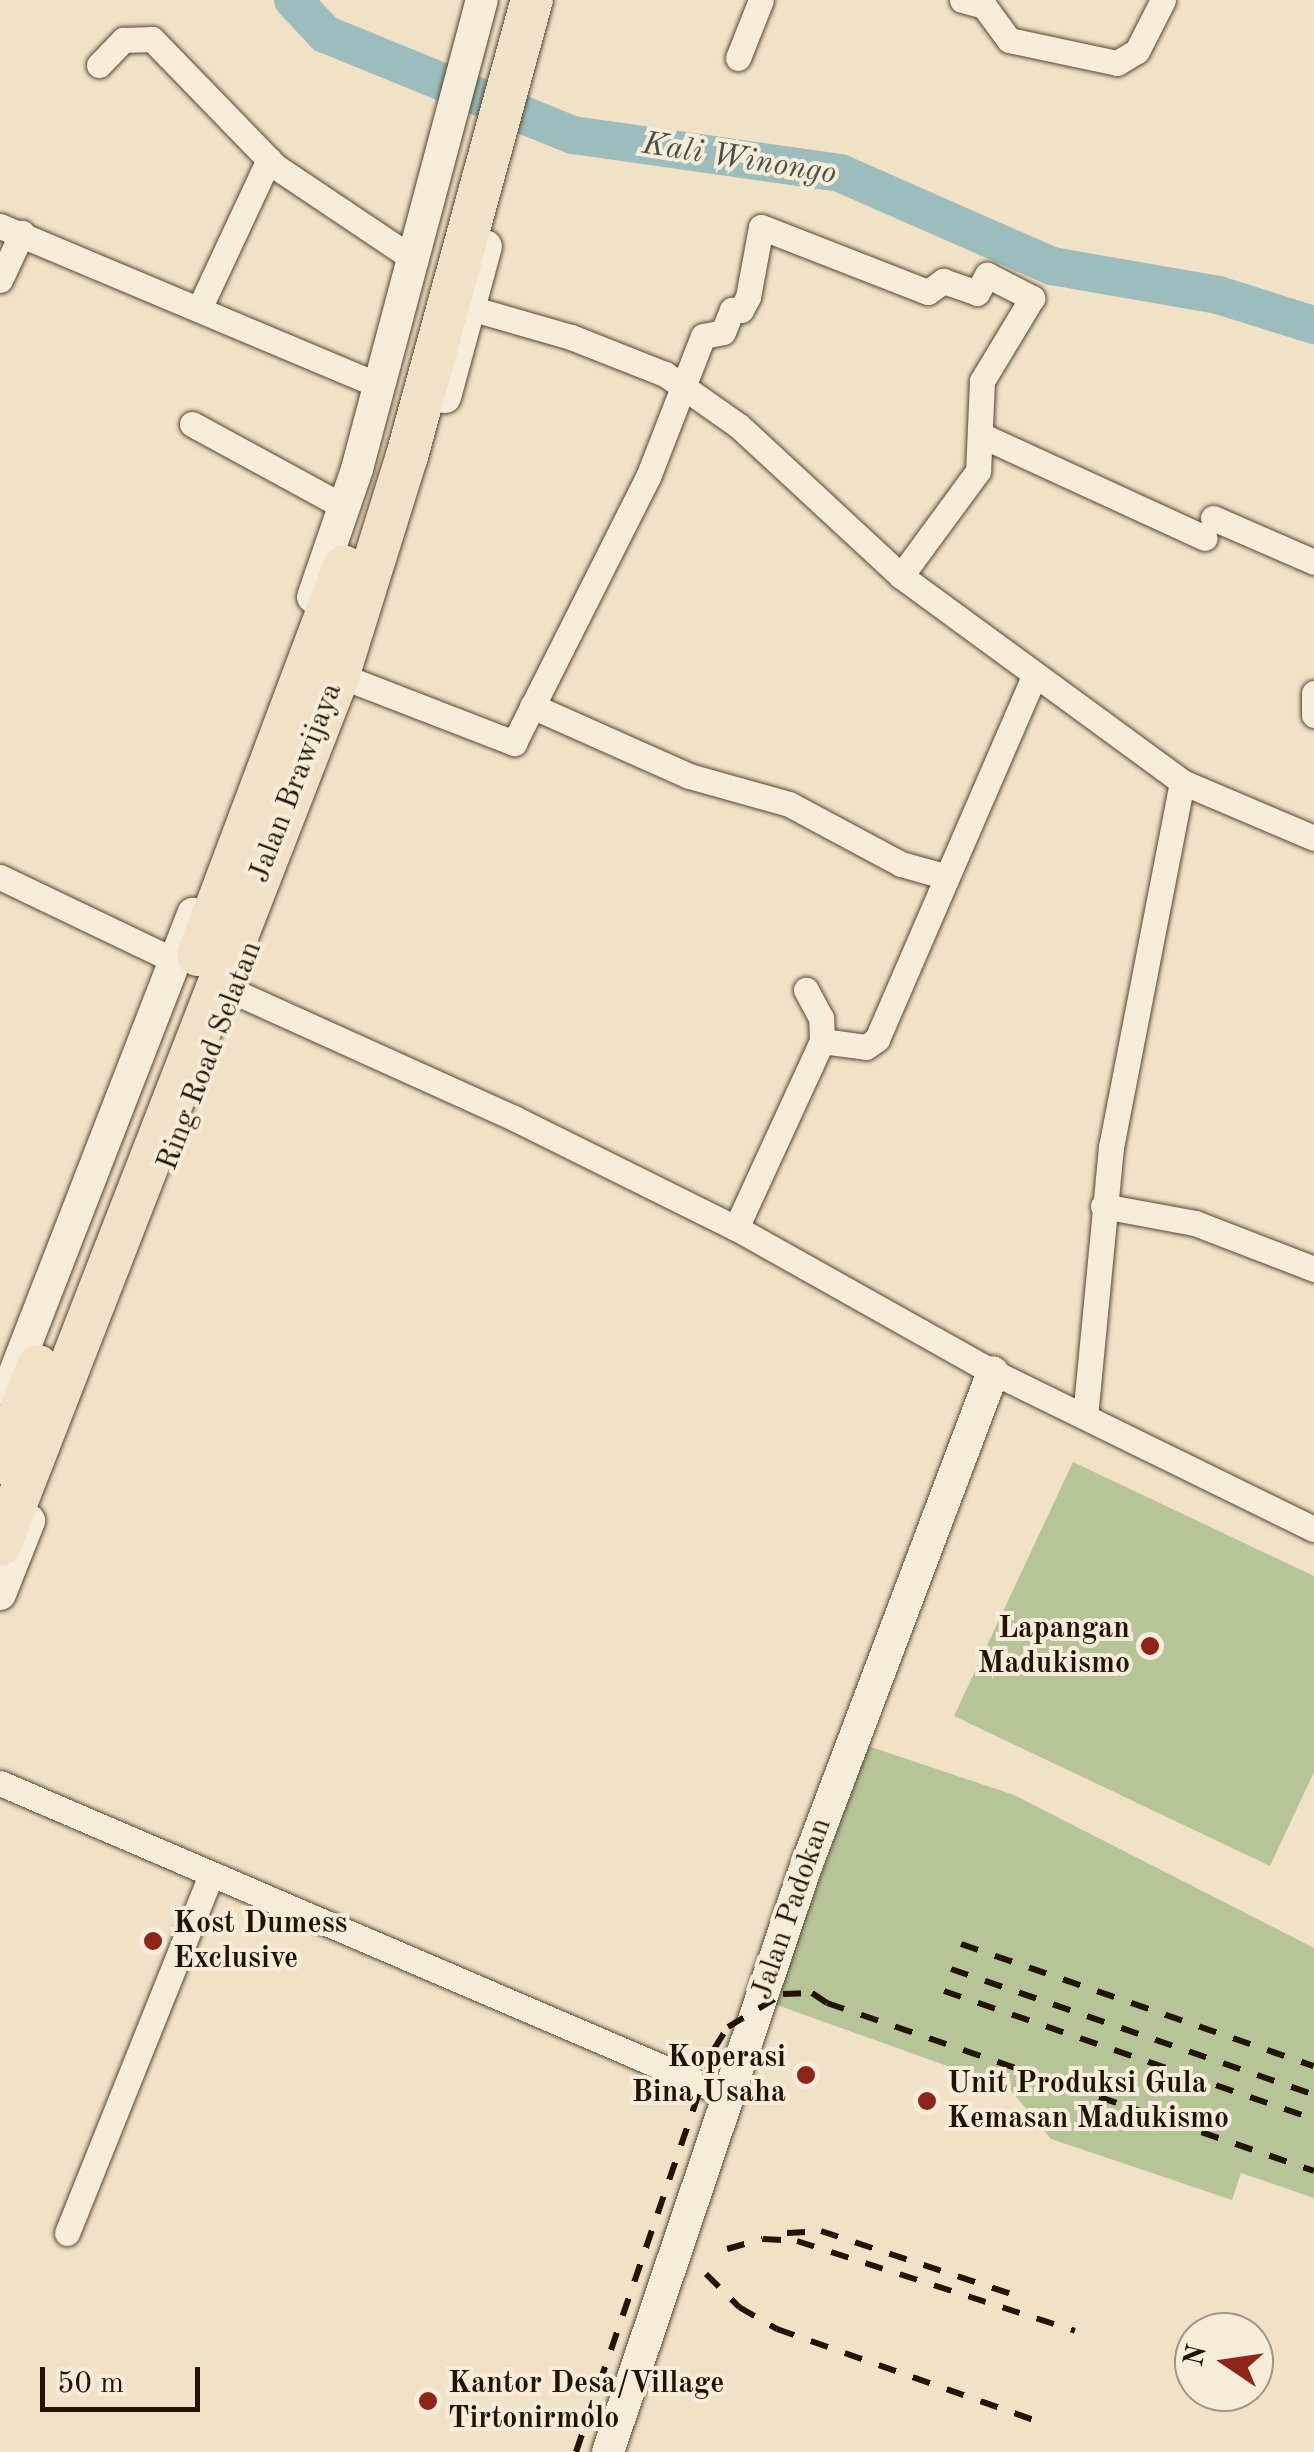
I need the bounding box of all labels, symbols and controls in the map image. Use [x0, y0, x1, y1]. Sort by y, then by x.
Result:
water label: Kali Winongo [639, 126, 839, 194]
street label: Jalan Brawijaya [241, 678, 351, 888]
street label: Ring Road Selatan [150, 936, 270, 1176]
place label: Lapangan Madukismo [978, 1611, 1130, 1682]
marker: Lapangan Madukismo [1139, 1635, 1161, 1657]
street label: Jalan Padokan [744, 1814, 840, 2004]
place label: Kost Dumess Exclusive [173, 1906, 347, 1976]
marker: Kost Dumess Exclusive [142, 1930, 164, 1952]
place label: Koperasi Bina Usaha [632, 2040, 786, 2110]
marker: Koperasi Bina Usaha [795, 2064, 817, 2086]
place label: Unit Produksi Gula Kemasan Madukismo [947, 2066, 1229, 2136]
marker: Unit Produksi Gula Kemasan Madukismo [916, 2090, 938, 2112]
north arrow [1174, 2312, 1274, 2412]
text: N [1181, 2342, 1213, 2369]
scale bar [45, 2347, 205, 2409]
place label: Kantor Desa/Village Tirtonirmolo [448, 2366, 724, 2436]
text: 50 m [57, 2369, 124, 2399]
marker: Kantor Desa/Village Tirtonirmolo [417, 2390, 439, 2412]

